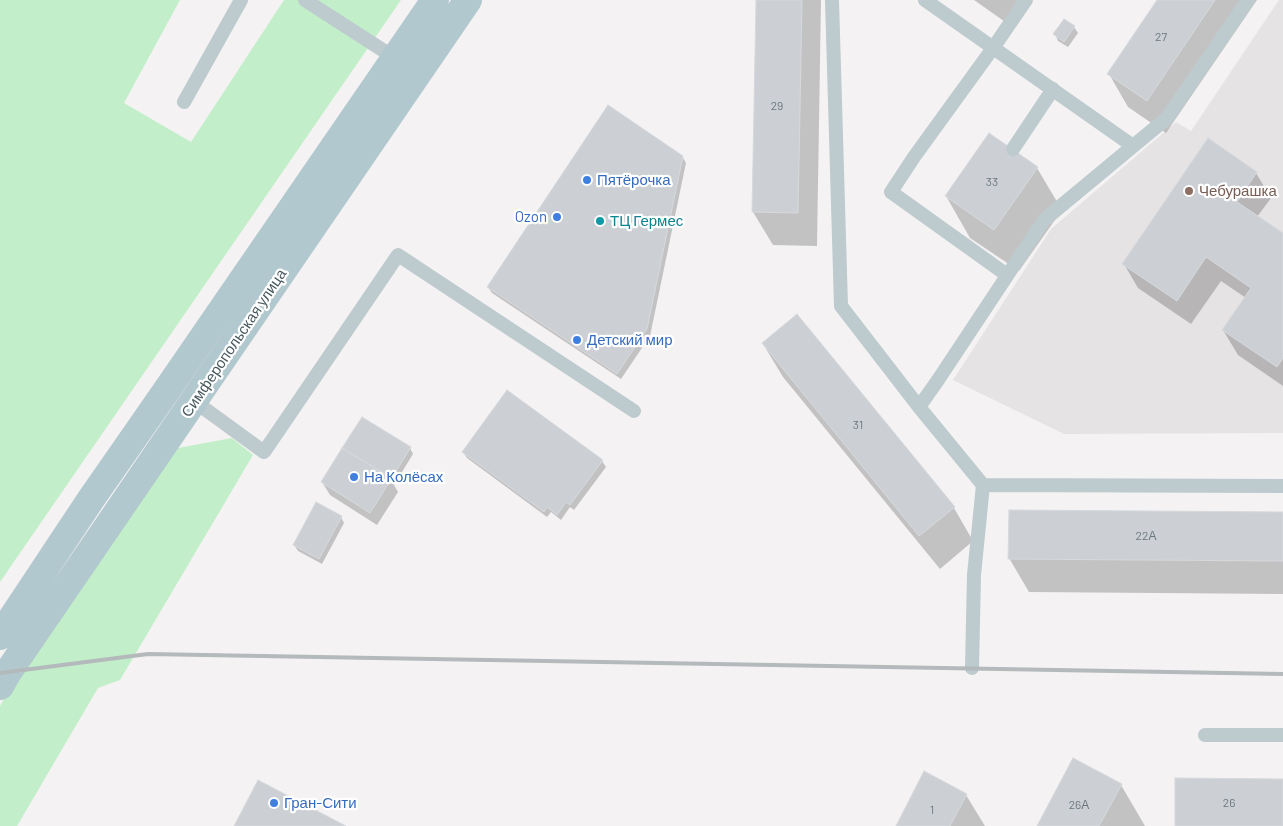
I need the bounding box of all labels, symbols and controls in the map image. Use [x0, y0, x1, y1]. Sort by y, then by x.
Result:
house number: 27 [1155, 30, 1167, 44]
house number: 29 [771, 99, 783, 113]
place label: Пятёрочка [597, 171, 671, 189]
marker: Пятёрочка [581, 174, 593, 186]
house number: 33 [986, 175, 998, 189]
place label: Чебурашка [1199, 182, 1277, 200]
marker: Чебурашка [1183, 185, 1195, 197]
place label: Ozon [515, 208, 547, 226]
marker: Ozon [551, 211, 563, 223]
place label: ТЦ Гермес [610, 212, 683, 230]
marker: ТЦ Гермес [594, 215, 606, 227]
street label: Симферопольская улица [178, 266, 290, 420]
place label: Детский мир [587, 331, 673, 349]
marker: Детский мир [571, 334, 583, 346]
house number: 31 [853, 418, 863, 432]
place label: На Колёсах [364, 468, 443, 486]
marker: На Колёсах [348, 471, 360, 483]
house number: 22А [1136, 529, 1156, 543]
place label: Гран-Сити [284, 794, 357, 812]
house number: 26 [1223, 796, 1235, 810]
marker: Гран-Сити [268, 797, 280, 809]
house number: 26А [1069, 798, 1089, 812]
house number: 1 [930, 803, 934, 817]

